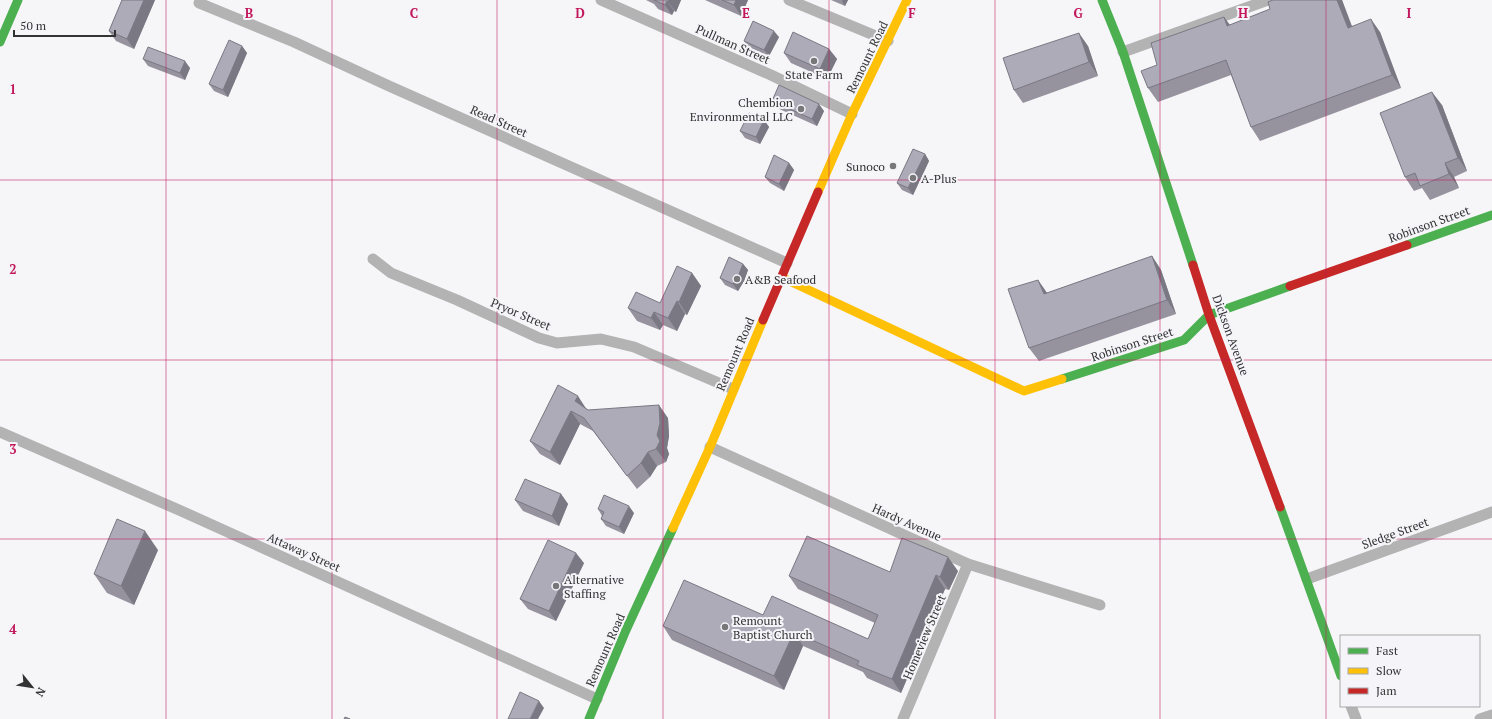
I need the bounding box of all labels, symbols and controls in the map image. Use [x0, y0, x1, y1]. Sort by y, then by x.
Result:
text: B [245, 4, 253, 22]
text: C [410, 4, 418, 22]
text: D [575, 4, 585, 22]
text: E [742, 4, 750, 22]
text: F [908, 4, 916, 22]
text: G [1073, 4, 1083, 22]
text: H [1238, 4, 1248, 22]
text: I [1407, 4, 1412, 22]
scale bar [14, 12, 115, 38]
text: 50 m [20, 18, 47, 33]
street label: Remount Road [843, 18, 891, 96]
street label: Pullman Street [694, 21, 773, 67]
marker: State Farm [809, 56, 819, 66]
place label: State Farm [785, 67, 844, 82]
text: 1 [9, 80, 17, 98]
place label: Chembion Environmental LLC [690, 95, 793, 124]
street label: Read Street [468, 102, 530, 141]
marker: Chembion Environmental LLC [796, 104, 806, 114]
place label: Sunoco [846, 159, 885, 174]
marker: Sunoco [888, 161, 898, 171]
place label: A-Plus [921, 171, 957, 186]
marker: A-Plus [908, 173, 918, 183]
street label: Robinson Street [1386, 202, 1472, 246]
text: 2 [9, 260, 17, 278]
place label: A&B Seafood [745, 272, 817, 287]
marker: A&B Seafood [732, 274, 742, 284]
street label: Dickson Avenue [1209, 293, 1253, 377]
street label: Pryor Street [489, 295, 554, 334]
street label: Remount Road [713, 315, 757, 393]
street label: Robinson Street [1089, 324, 1175, 364]
text: 3 [9, 440, 17, 458]
street label: Hardy Avenue [870, 500, 944, 544]
street label: Sledge Street [1360, 514, 1431, 552]
street label: Attaway Street [265, 529, 343, 575]
place label: Alternative Staffing [564, 572, 624, 601]
marker: Alternative Staffing [551, 581, 561, 591]
street label: Homeview Street [899, 592, 949, 682]
street label: Remount Road [582, 611, 628, 689]
place label: Remount Baptist Church [733, 613, 813, 642]
text: 4 [9, 620, 17, 638]
marker: Remount Baptist Church [720, 622, 730, 632]
legend [1340, 635, 1480, 707]
text: Fast [1376, 643, 1399, 658]
text: Slow [1376, 663, 1402, 678]
north arrow [12, 667, 52, 707]
text: Jam [1376, 683, 1397, 698]
text: N [32, 685, 49, 700]

